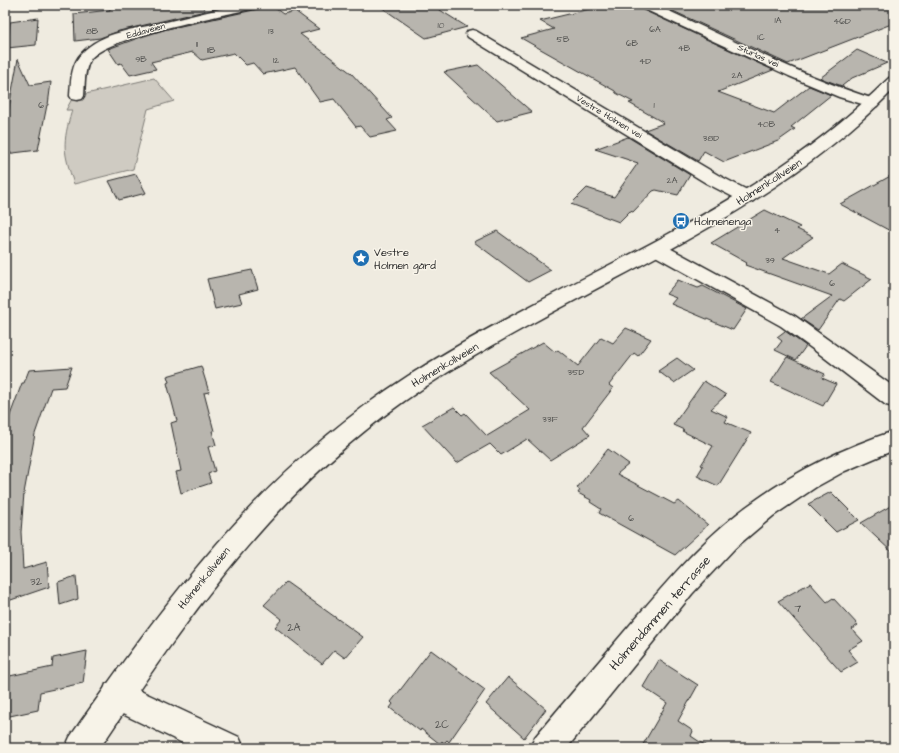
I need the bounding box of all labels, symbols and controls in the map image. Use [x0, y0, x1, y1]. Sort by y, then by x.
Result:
house number: 1A [775, 14, 782, 27]
house number: 46D [833, 15, 851, 28]
street label: Eddaveien [125, 19, 167, 42]
house number: 10 [438, 19, 445, 32]
house number: 6A [649, 23, 661, 36]
house number: 8B [86, 25, 99, 38]
house number: 13 [268, 25, 274, 38]
house number: 1C [757, 31, 765, 44]
house number: 5B [557, 33, 570, 46]
house number: 6B [626, 37, 639, 50]
house number: 11 [196, 38, 198, 51]
street label: Sturlas vei [735, 41, 781, 71]
house number: 4B [678, 42, 691, 55]
house number: 11B [207, 44, 216, 57]
house number: 9B [135, 53, 147, 66]
house number: 12 [273, 54, 280, 67]
house number: 4D [639, 55, 651, 68]
house number: 2A [732, 69, 743, 82]
street label: Vestre Holmen vei [574, 92, 645, 142]
house number: 6 [38, 99, 44, 112]
house number: 1 [653, 99, 655, 112]
house number: 40B [757, 118, 776, 131]
house number: 38D [703, 132, 719, 145]
street label: Holmenkollveien [733, 155, 805, 209]
house number: 2A [667, 174, 678, 187]
bus stop icon: Holmenenga [671, 211, 691, 231]
place label: Holmenenga [694, 214, 752, 230]
house number: 4 [774, 224, 780, 237]
place label: Vestre Holmen gård [374, 245, 436, 274]
place icon: Vestre Holmen gård [351, 248, 371, 268]
house number: 39 [765, 254, 775, 267]
house number: 6 [829, 277, 835, 290]
street label: Holmenkollveien [409, 339, 482, 391]
house number: 35D [568, 366, 585, 379]
house number: 33F [542, 413, 558, 426]
house number: 6 [628, 512, 634, 525]
street label: Holmenkollveien [174, 543, 234, 612]
street label: Holmendammen terrasse [605, 552, 715, 674]
house number: 32 [30, 574, 43, 589]
house number: 7 [795, 601, 802, 616]
house number: 2A [287, 620, 301, 635]
house number: 2C [435, 717, 449, 732]

